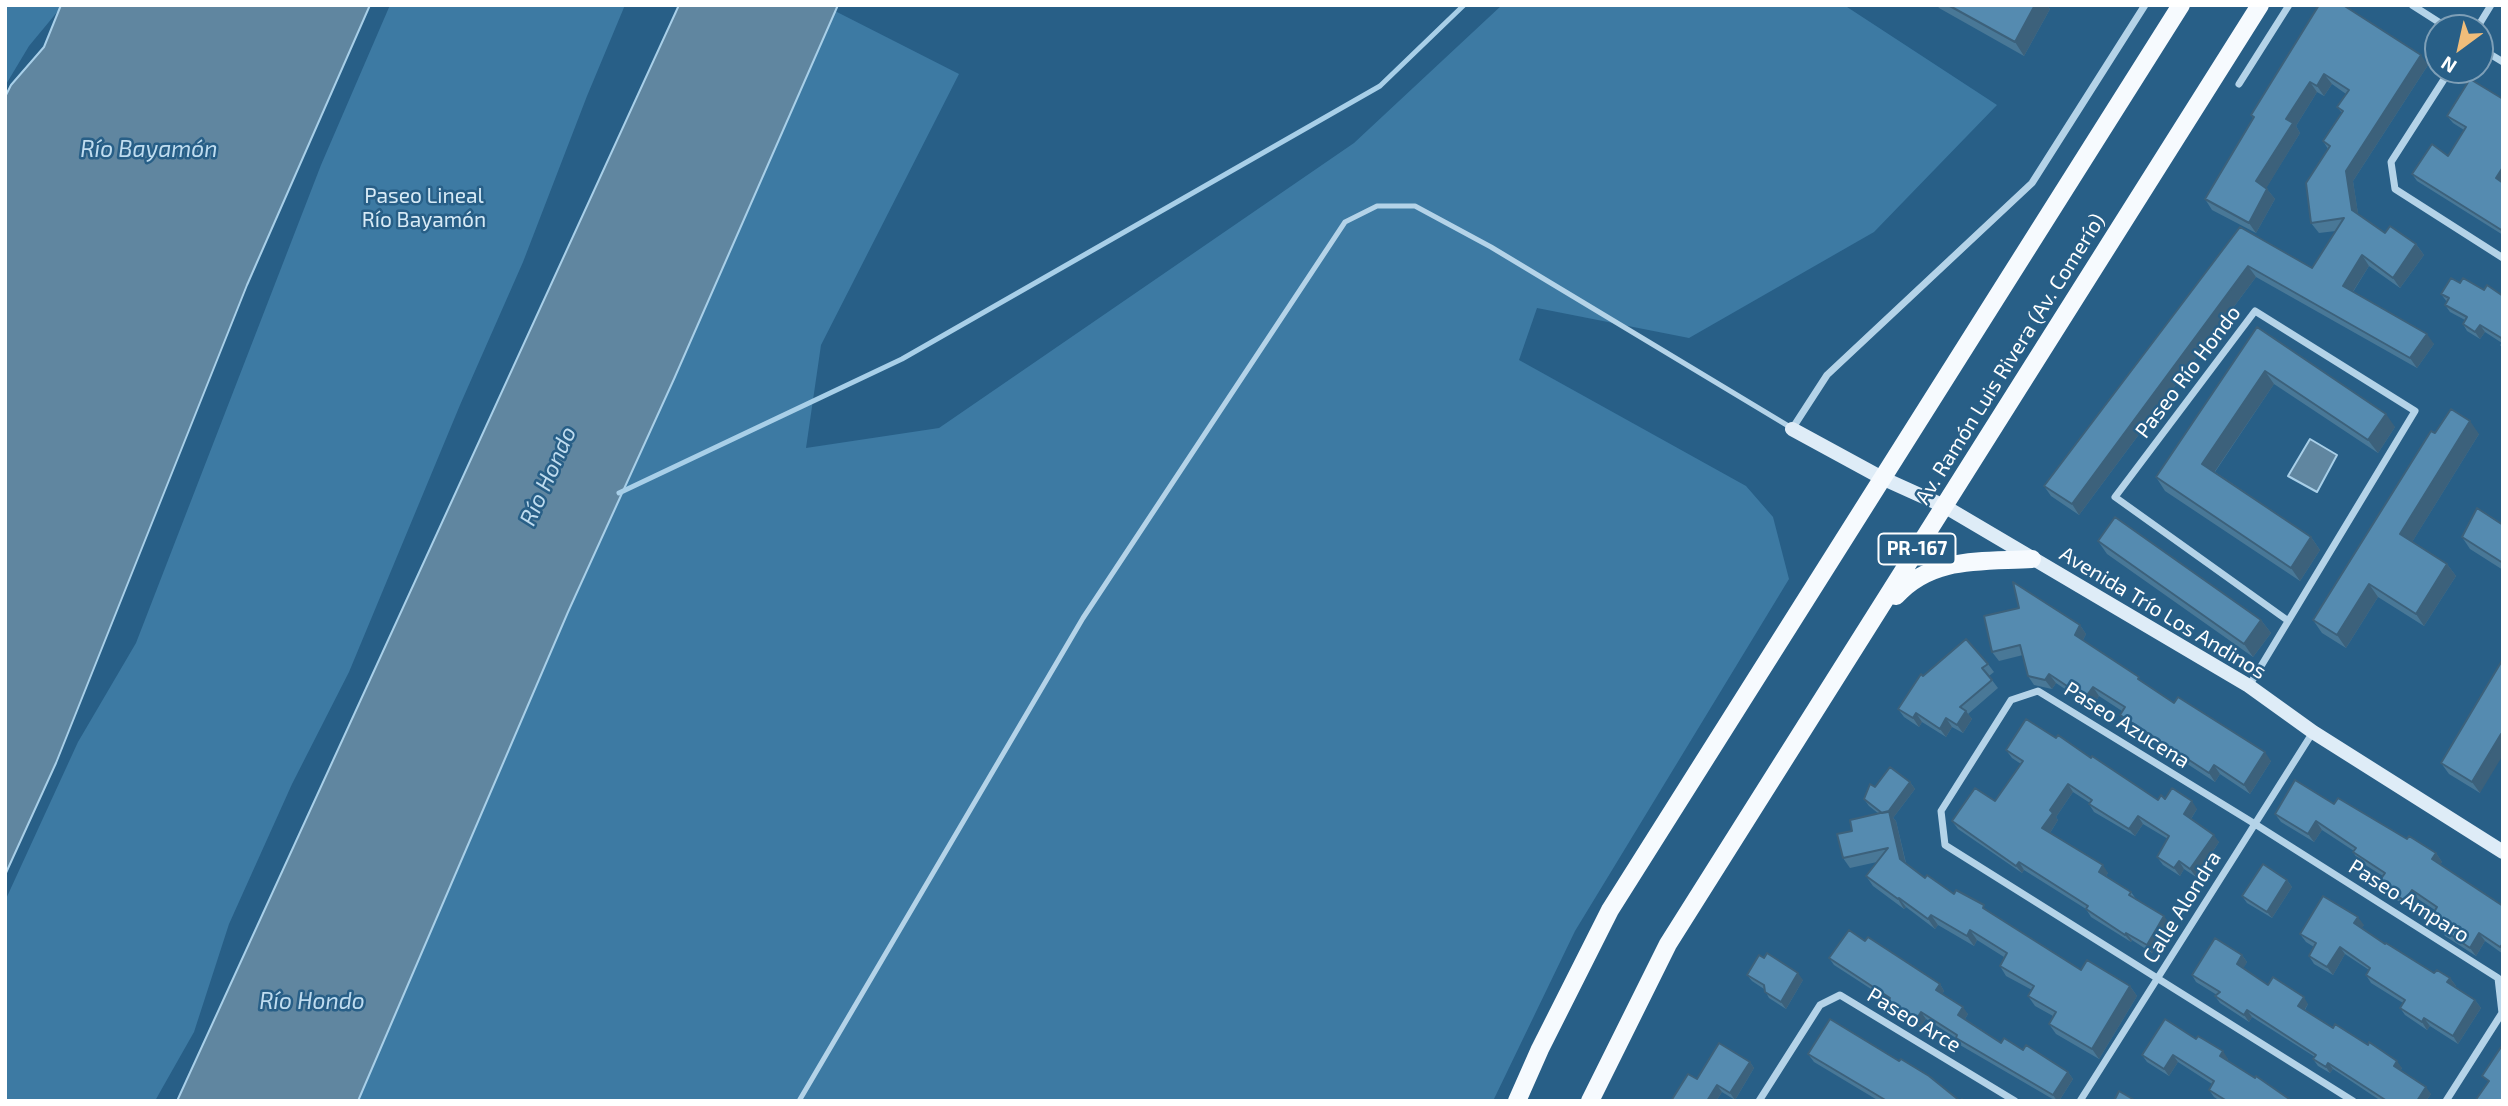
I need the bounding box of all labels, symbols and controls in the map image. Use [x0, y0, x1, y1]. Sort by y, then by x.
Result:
north arrow [2424, 14, 2494, 84]
text: N [2436, 52, 2460, 79]
water label: Río Bayamón [80, 135, 218, 163]
park label: Paseo Lineal Río Bayamón [362, 183, 486, 233]
street label: Av. Ramón Luis Rivera (Av. Comerío) [1910, 209, 2110, 509]
street label: Paseo Río Hondo [2130, 301, 2246, 443]
water label: Río Hondo [514, 422, 582, 530]
road number: PR-167 [1878, 534, 1955, 564]
street label: Avenida Trío Los Andinos [2055, 541, 2271, 685]
street label: Paseo Azucena [2060, 676, 2194, 774]
street label: Calle Alondra [2138, 846, 2226, 968]
street label: Paseo Amparo [2344, 854, 2474, 948]
street label: Paseo Arce [1863, 982, 1965, 1058]
water label: Río Hondo [259, 987, 365, 1015]

